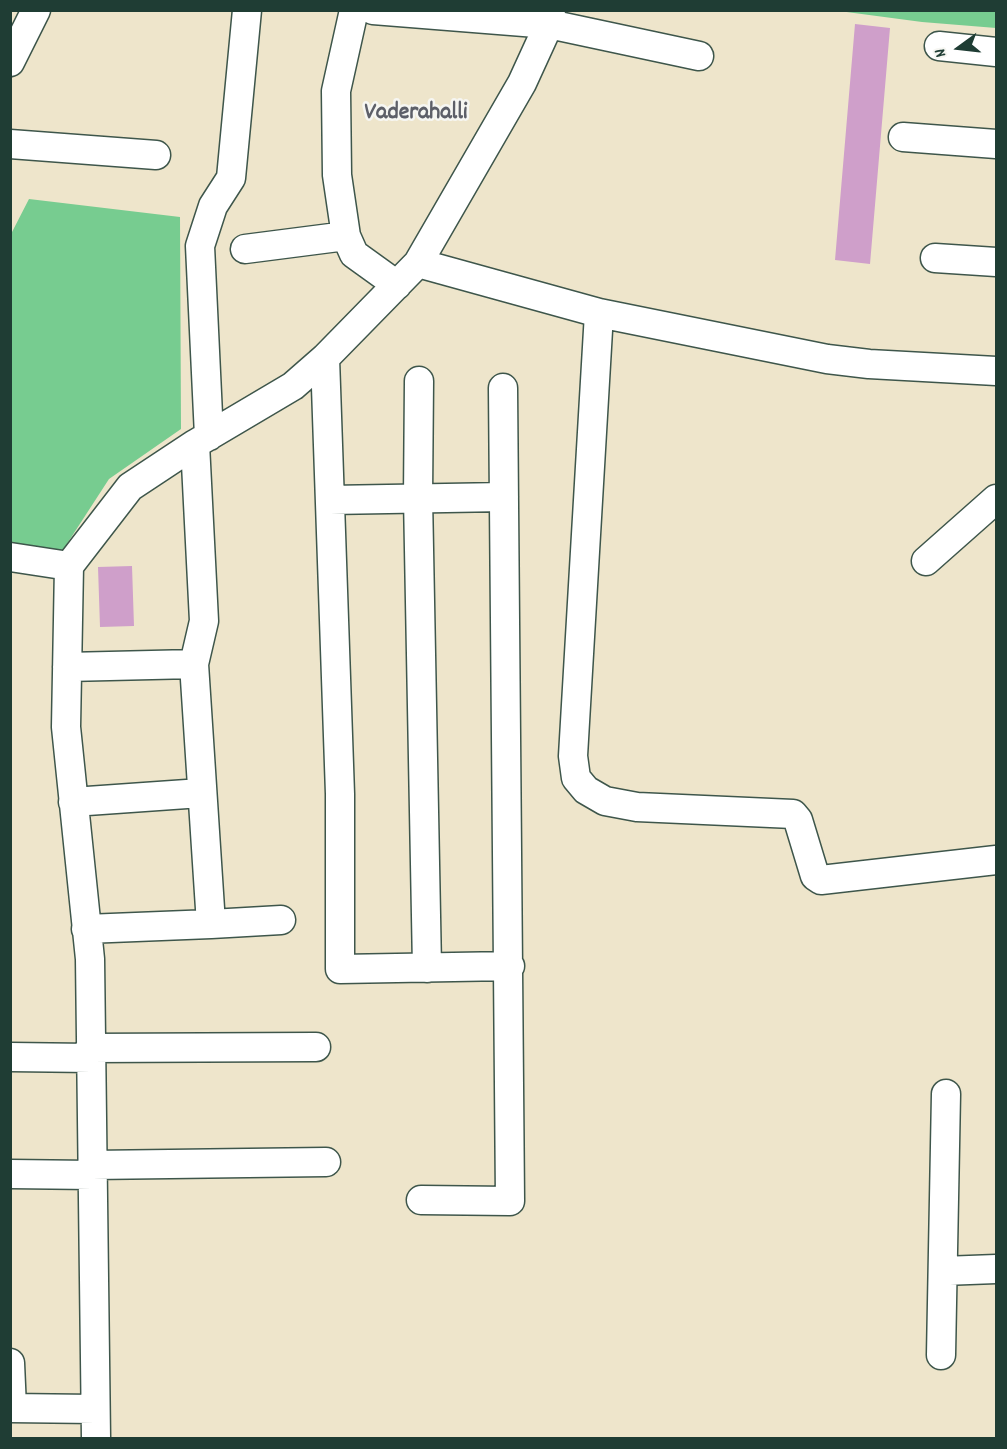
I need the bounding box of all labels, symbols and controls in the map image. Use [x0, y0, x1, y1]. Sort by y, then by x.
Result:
north arrow [929, 18, 989, 78]
text: N [929, 46, 953, 60]
district label: Vaderahalli [365, 101, 467, 129]

